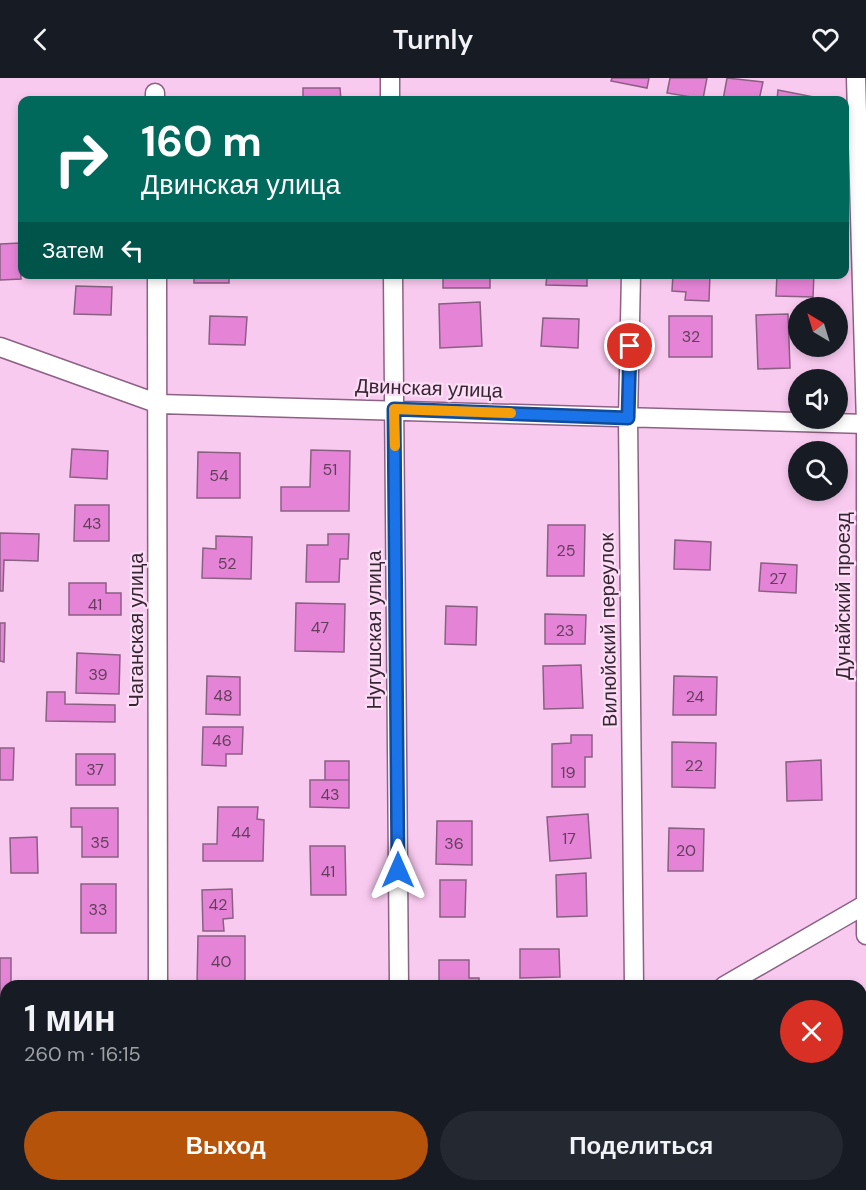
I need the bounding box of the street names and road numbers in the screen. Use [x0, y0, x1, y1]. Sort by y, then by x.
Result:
street label: Двинская улица [355, 372, 504, 404]
street label: Дунайский проезд [830, 512, 856, 680]
street label: Вилюйский переулок [593, 533, 623, 727]
street label: Нугушская улица [361, 550, 387, 710]
street label: Чаганская улица [123, 552, 149, 707]

